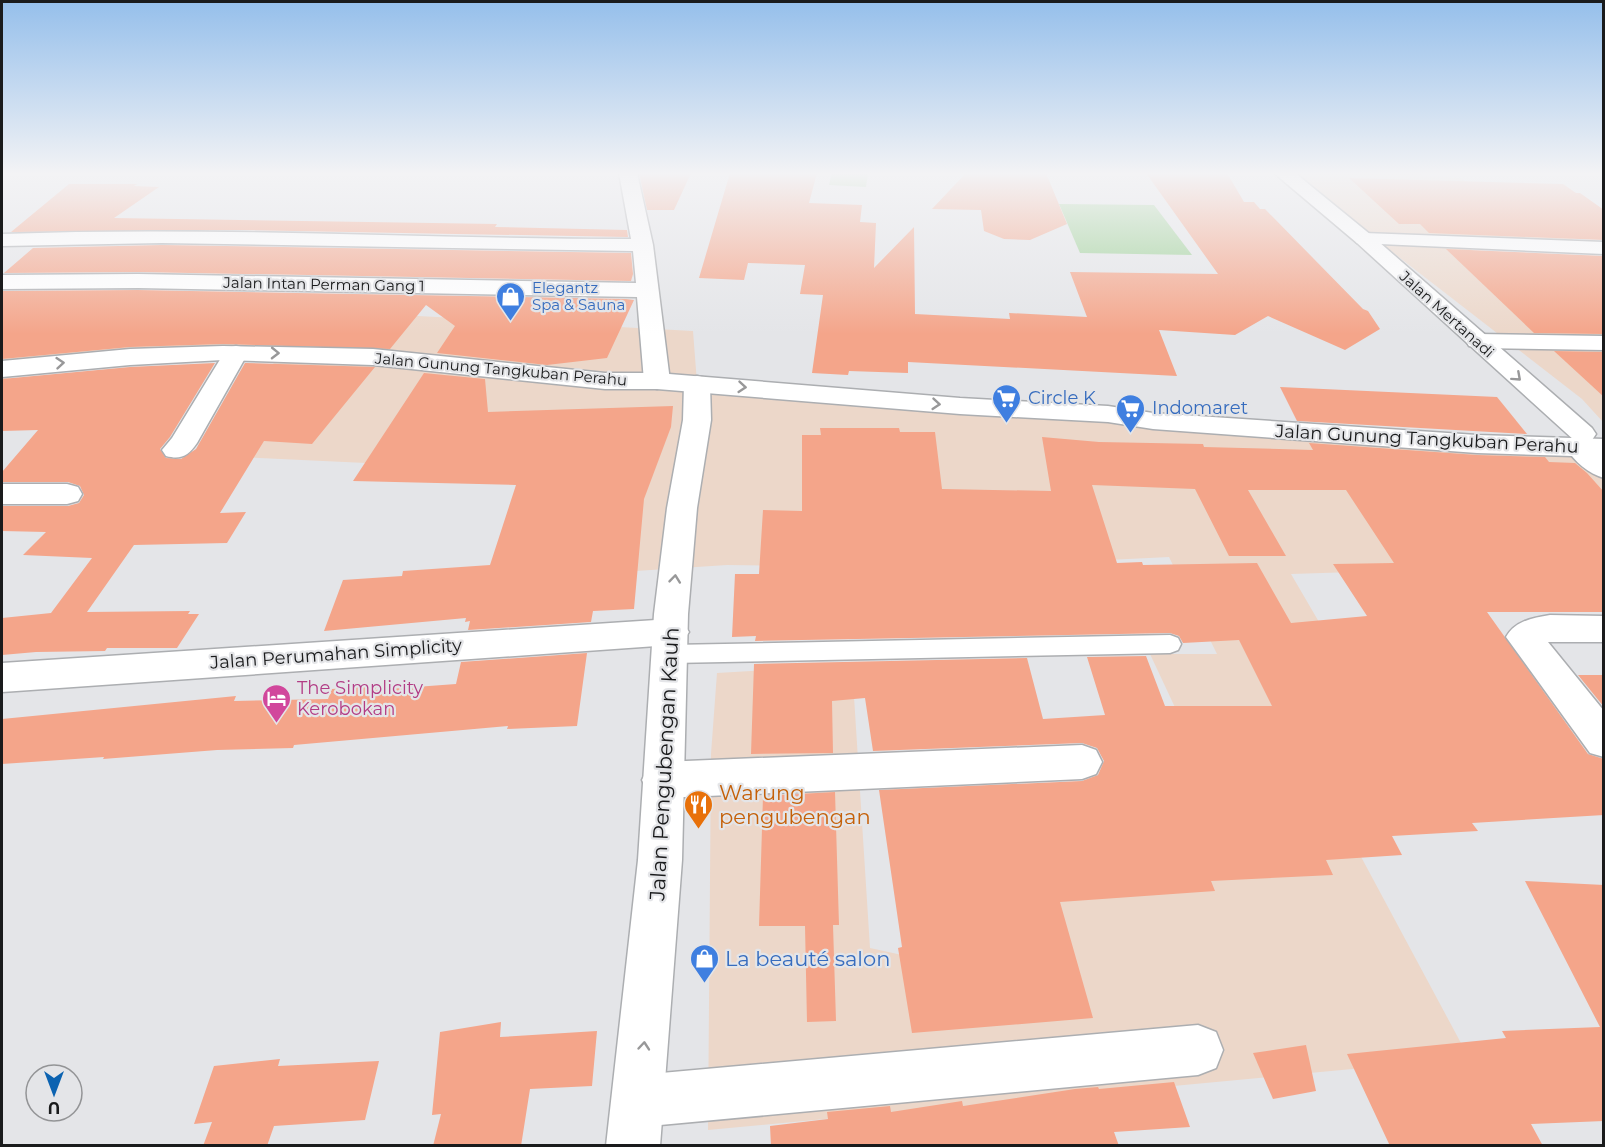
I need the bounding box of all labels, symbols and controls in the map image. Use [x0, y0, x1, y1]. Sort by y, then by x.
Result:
street label: Jalan Mertanadi [1395, 266, 1498, 361]
street label: Jalan Intan Perman Gang 1 [222, 273, 425, 295]
place label: Elegantz Spa & Sauna [532, 278, 625, 314]
shop icon: Elegantz Spa & Sauna [495, 280, 527, 322]
one-way arrow [271, 347, 280, 360]
street label: Jalan Gunung Tangkuban Perahu [373, 348, 628, 389]
one-way arrow [55, 357, 64, 370]
one-way arrow [1510, 370, 1521, 381]
one-way arrow [737, 380, 746, 393]
supermarket icon: Circle K [991, 382, 1023, 424]
place label: Circle K [1028, 387, 1096, 409]
supermarket icon: Indomaret [1115, 392, 1147, 434]
one-way arrow [932, 397, 941, 410]
place label: Indomaret [1152, 397, 1248, 419]
street label: Jalan Gunung Tangkuban Perahu [1274, 420, 1579, 458]
one-way arrow [668, 574, 681, 583]
street label: Jalan Pengubengan Kauh [644, 627, 684, 902]
street label: Jalan Perumahan Simplicity [208, 634, 463, 674]
place label: The Simplicity Kerobokan [297, 677, 423, 720]
hotel icon: The Simplicity Kerobokan [260, 682, 292, 724]
place label: Warung pengubengan [719, 780, 871, 829]
restaurant icon: Warung pengubengan [682, 788, 714, 830]
shop icon: La beauté salon [688, 942, 720, 984]
place label: La beauté salon [725, 946, 890, 971]
one-way arrow [637, 1041, 650, 1050]
north arrow [24, 1063, 84, 1123]
text: U [48, 1098, 60, 1117]

